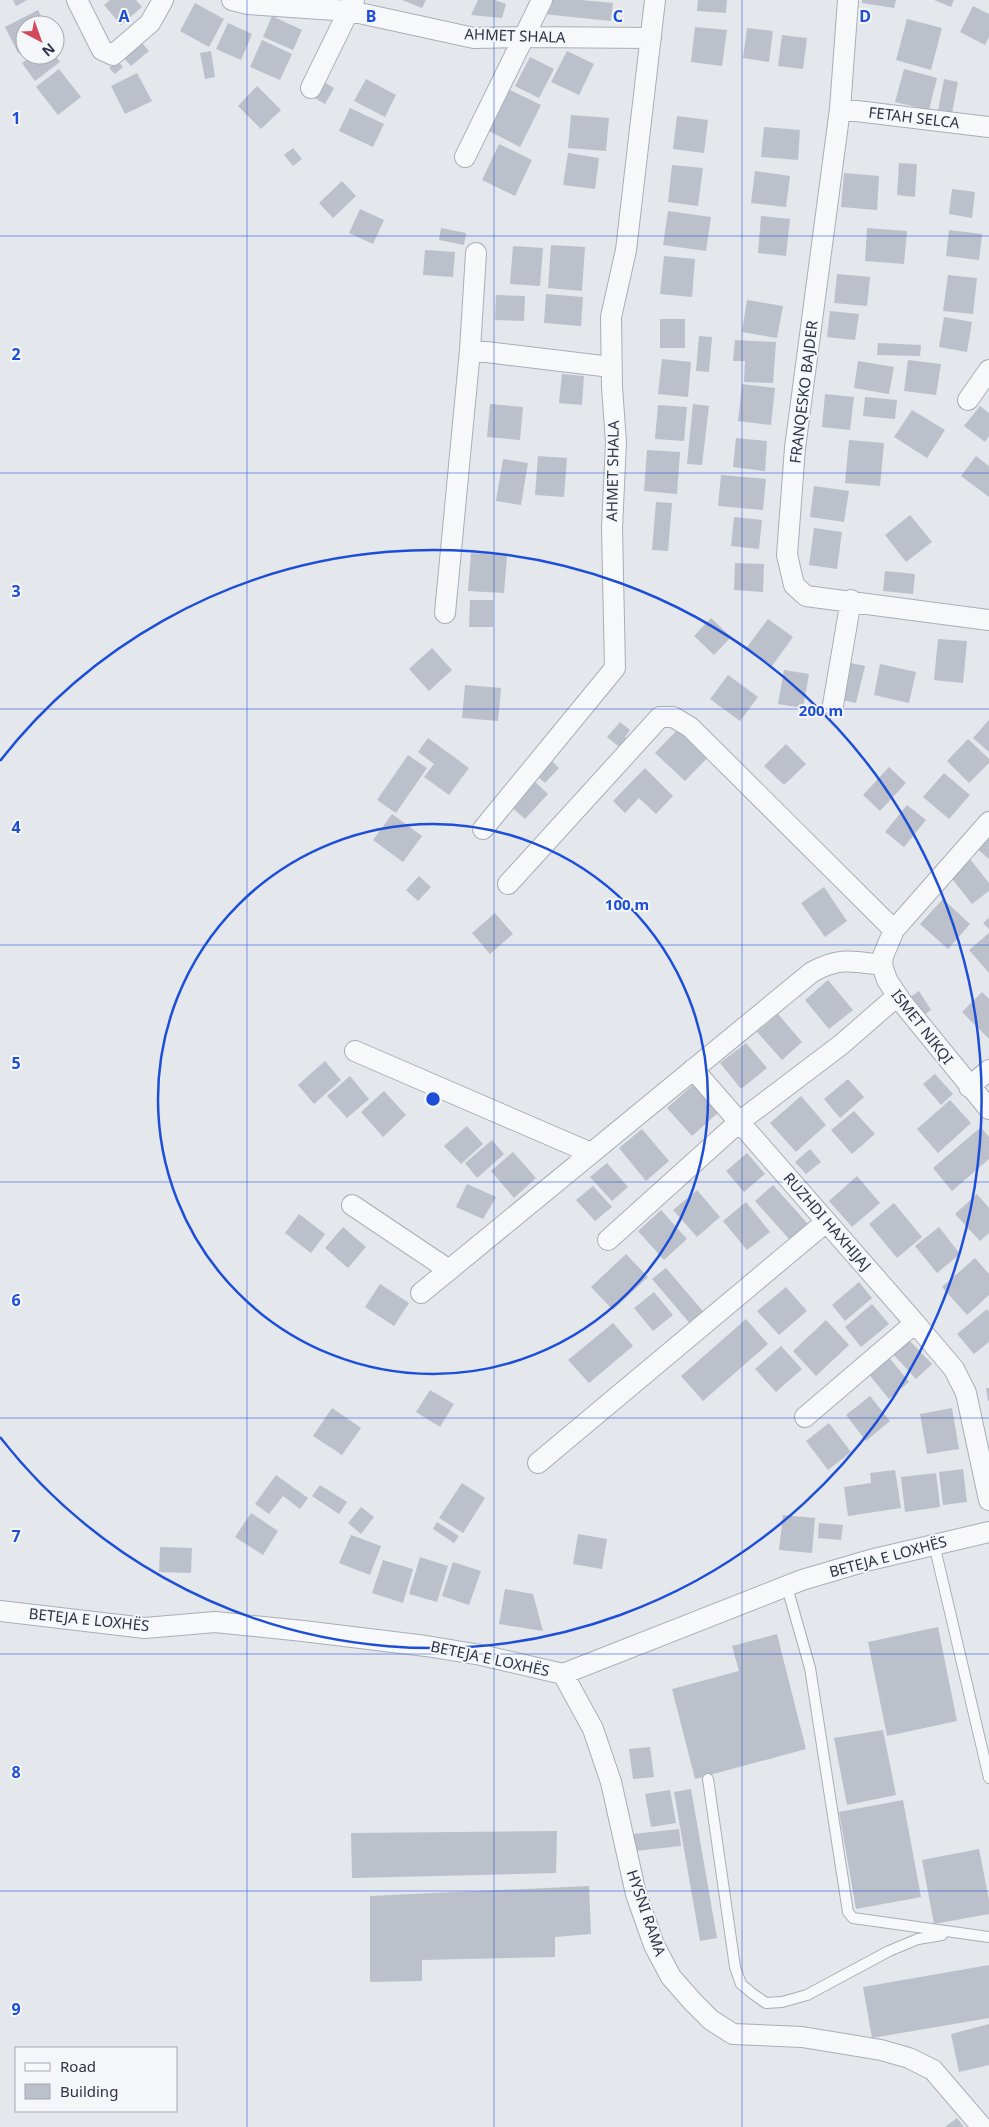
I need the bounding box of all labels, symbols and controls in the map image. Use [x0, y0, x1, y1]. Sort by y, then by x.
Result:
text: A [118, 5, 130, 27]
text: B [366, 5, 376, 27]
text: C [613, 5, 623, 27]
text: D [859, 5, 871, 27]
north arrow [15, 15, 65, 65]
street label: AHMET SHALA [464, 23, 566, 47]
text: N [38, 39, 59, 61]
street label: FETAH SELCA [868, 102, 961, 133]
text: 1 [11, 107, 21, 129]
street label: FRANQESKO BAJDER [784, 319, 822, 464]
text: 2 [11, 343, 21, 365]
street label: AHMET SHALA [601, 420, 623, 522]
text: 3 [11, 580, 21, 602]
text: 200 m [799, 700, 843, 720]
text: 4 [11, 816, 21, 838]
text: 100 m [605, 894, 649, 914]
street label: ISMET NIKQI [887, 985, 958, 1068]
text: 5 [11, 1052, 21, 1074]
centre of rings [424, 1090, 442, 1108]
street label: RUZHDI HAXHIJAJ [779, 1168, 876, 1275]
text: 6 [11, 1289, 21, 1311]
text: 7 [11, 1525, 21, 1547]
street label: BETEJA E LOXHËS [827, 1531, 949, 1581]
street label: BETEJA E LOXHËS [28, 1603, 150, 1635]
street label: BETEJA E LOXHËS [429, 1636, 551, 1680]
text: 8 [11, 1761, 21, 1783]
street label: HYSNI RAMA [623, 1867, 671, 1959]
text: 9 [11, 1998, 21, 2020]
legend [15, 2047, 178, 2112]
text: Road [60, 2056, 96, 2076]
text: Building [60, 2081, 118, 2101]

